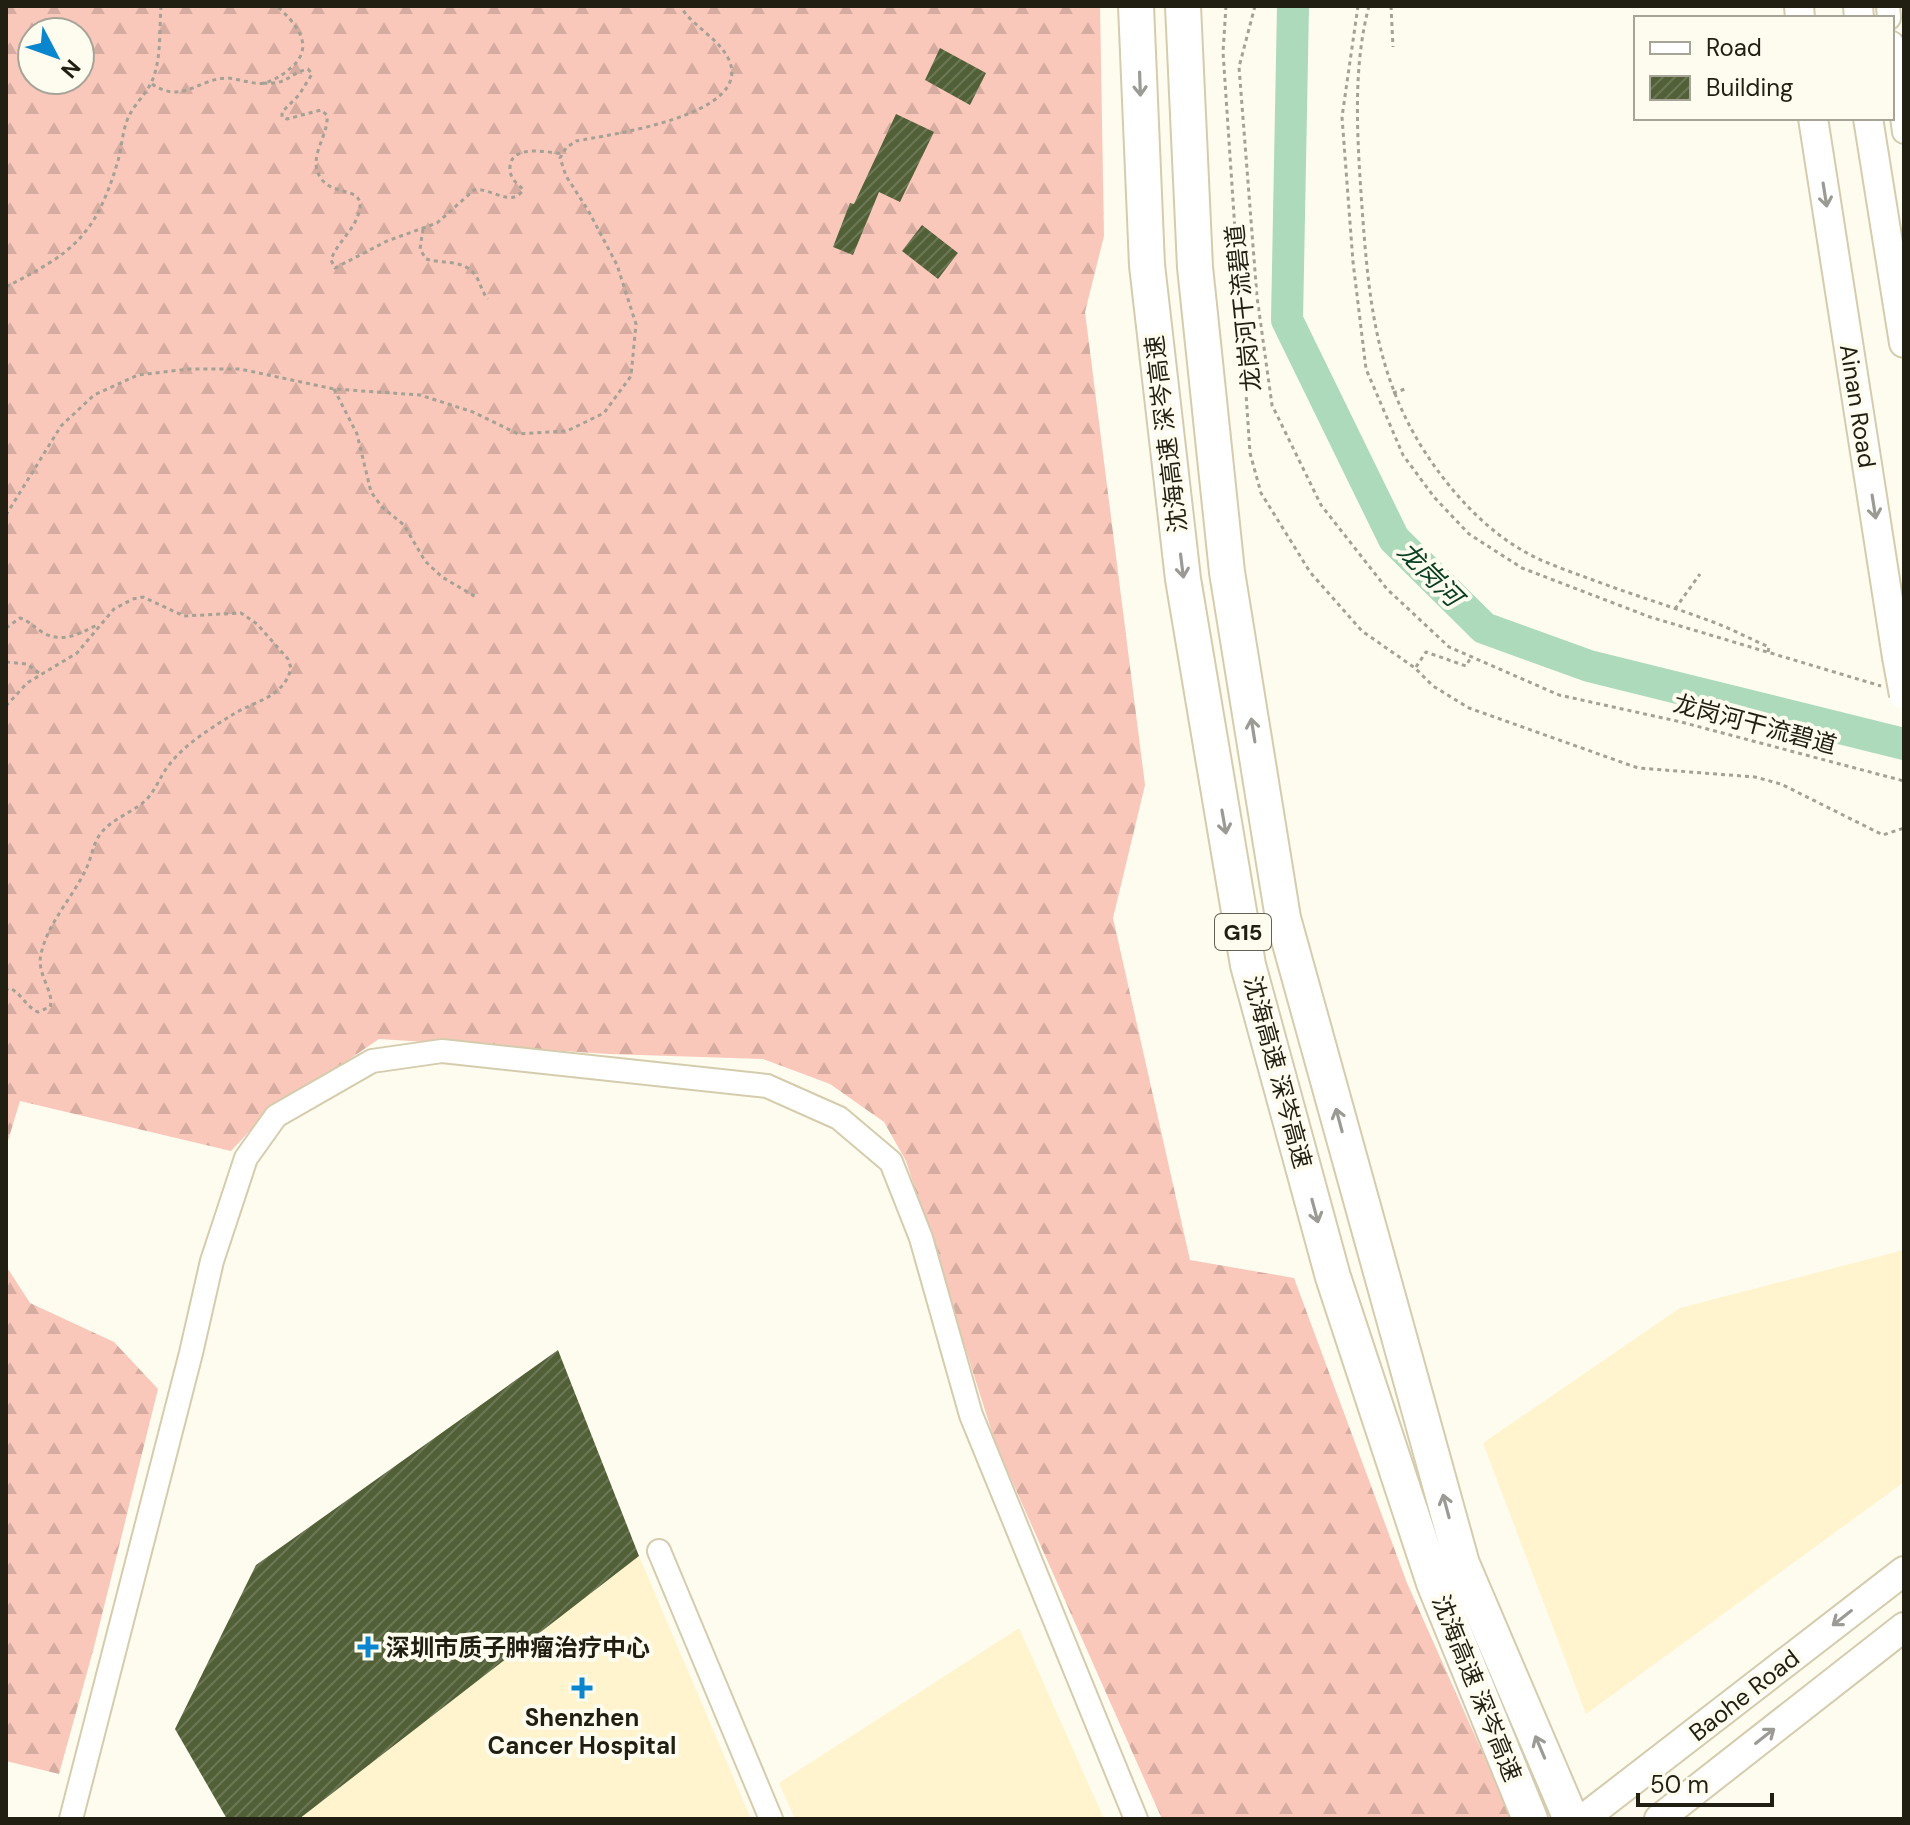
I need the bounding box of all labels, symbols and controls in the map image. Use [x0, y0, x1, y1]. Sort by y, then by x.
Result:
north arrow [16, 16, 96, 96]
legend [1634, 16, 1894, 120]
text: Road [1706, 32, 1762, 63]
text: N [55, 53, 87, 84]
one-way arrow [1132, 70, 1147, 97]
text: Building [1706, 72, 1793, 103]
one-way arrow [1818, 182, 1833, 207]
street label: 龙岗河干流碧道 [1219, 223, 1267, 393]
street label: 沈海高速 深岑高速 [1139, 334, 1193, 534]
street label: Ainan Road [1833, 342, 1883, 470]
one-way arrow [1867, 494, 1882, 519]
water label: 龙岗河 [1390, 534, 1473, 617]
one-way arrow [1174, 552, 1189, 579]
street label: 龙岗河干流碧道 [1670, 687, 1840, 761]
one-way arrow [1245, 718, 1260, 743]
one-way arrow [1218, 809, 1233, 834]
road number: G15 [1215, 914, 1271, 950]
street label: 沈海高速 深岑高速 [1237, 972, 1319, 1172]
one-way arrow [1331, 1107, 1346, 1133]
one-way arrow [1309, 1198, 1324, 1224]
one-way arrow [1438, 1493, 1453, 1519]
street label: 沈海高速 深岑高速 [1425, 1590, 1529, 1786]
one-way arrow [1832, 1610, 1853, 1627]
place label: 深圳市质子肿瘤治疗中心 [386, 1632, 650, 1663]
marker: 深圳市质子肿瘤治疗中心 [357, 1636, 379, 1658]
street label: Baohe Road [1683, 1642, 1805, 1748]
marker: Shenzhen Cancer Hospital [571, 1677, 593, 1699]
place label: Shenzhen Cancer Hospital [488, 1702, 676, 1761]
one-way arrow [1754, 1728, 1775, 1745]
one-way arrow [1532, 1735, 1547, 1760]
scale bar [1638, 1757, 1772, 1807]
text: 50 m [1650, 1769, 1709, 1800]

